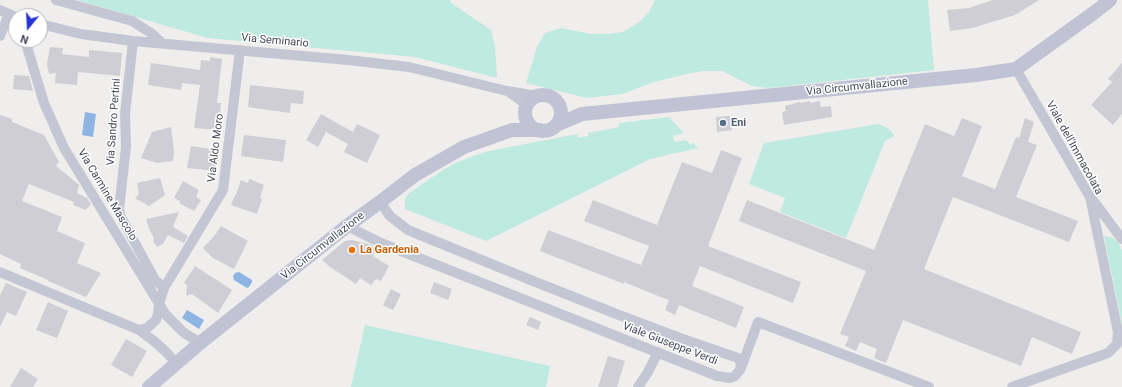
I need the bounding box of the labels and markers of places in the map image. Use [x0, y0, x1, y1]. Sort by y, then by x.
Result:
place label: Eni [731, 116, 746, 130]
marker: Eni [718, 118, 728, 128]
place label: La Gardenia [360, 243, 419, 257]
marker: La Gardenia [347, 245, 357, 255]

